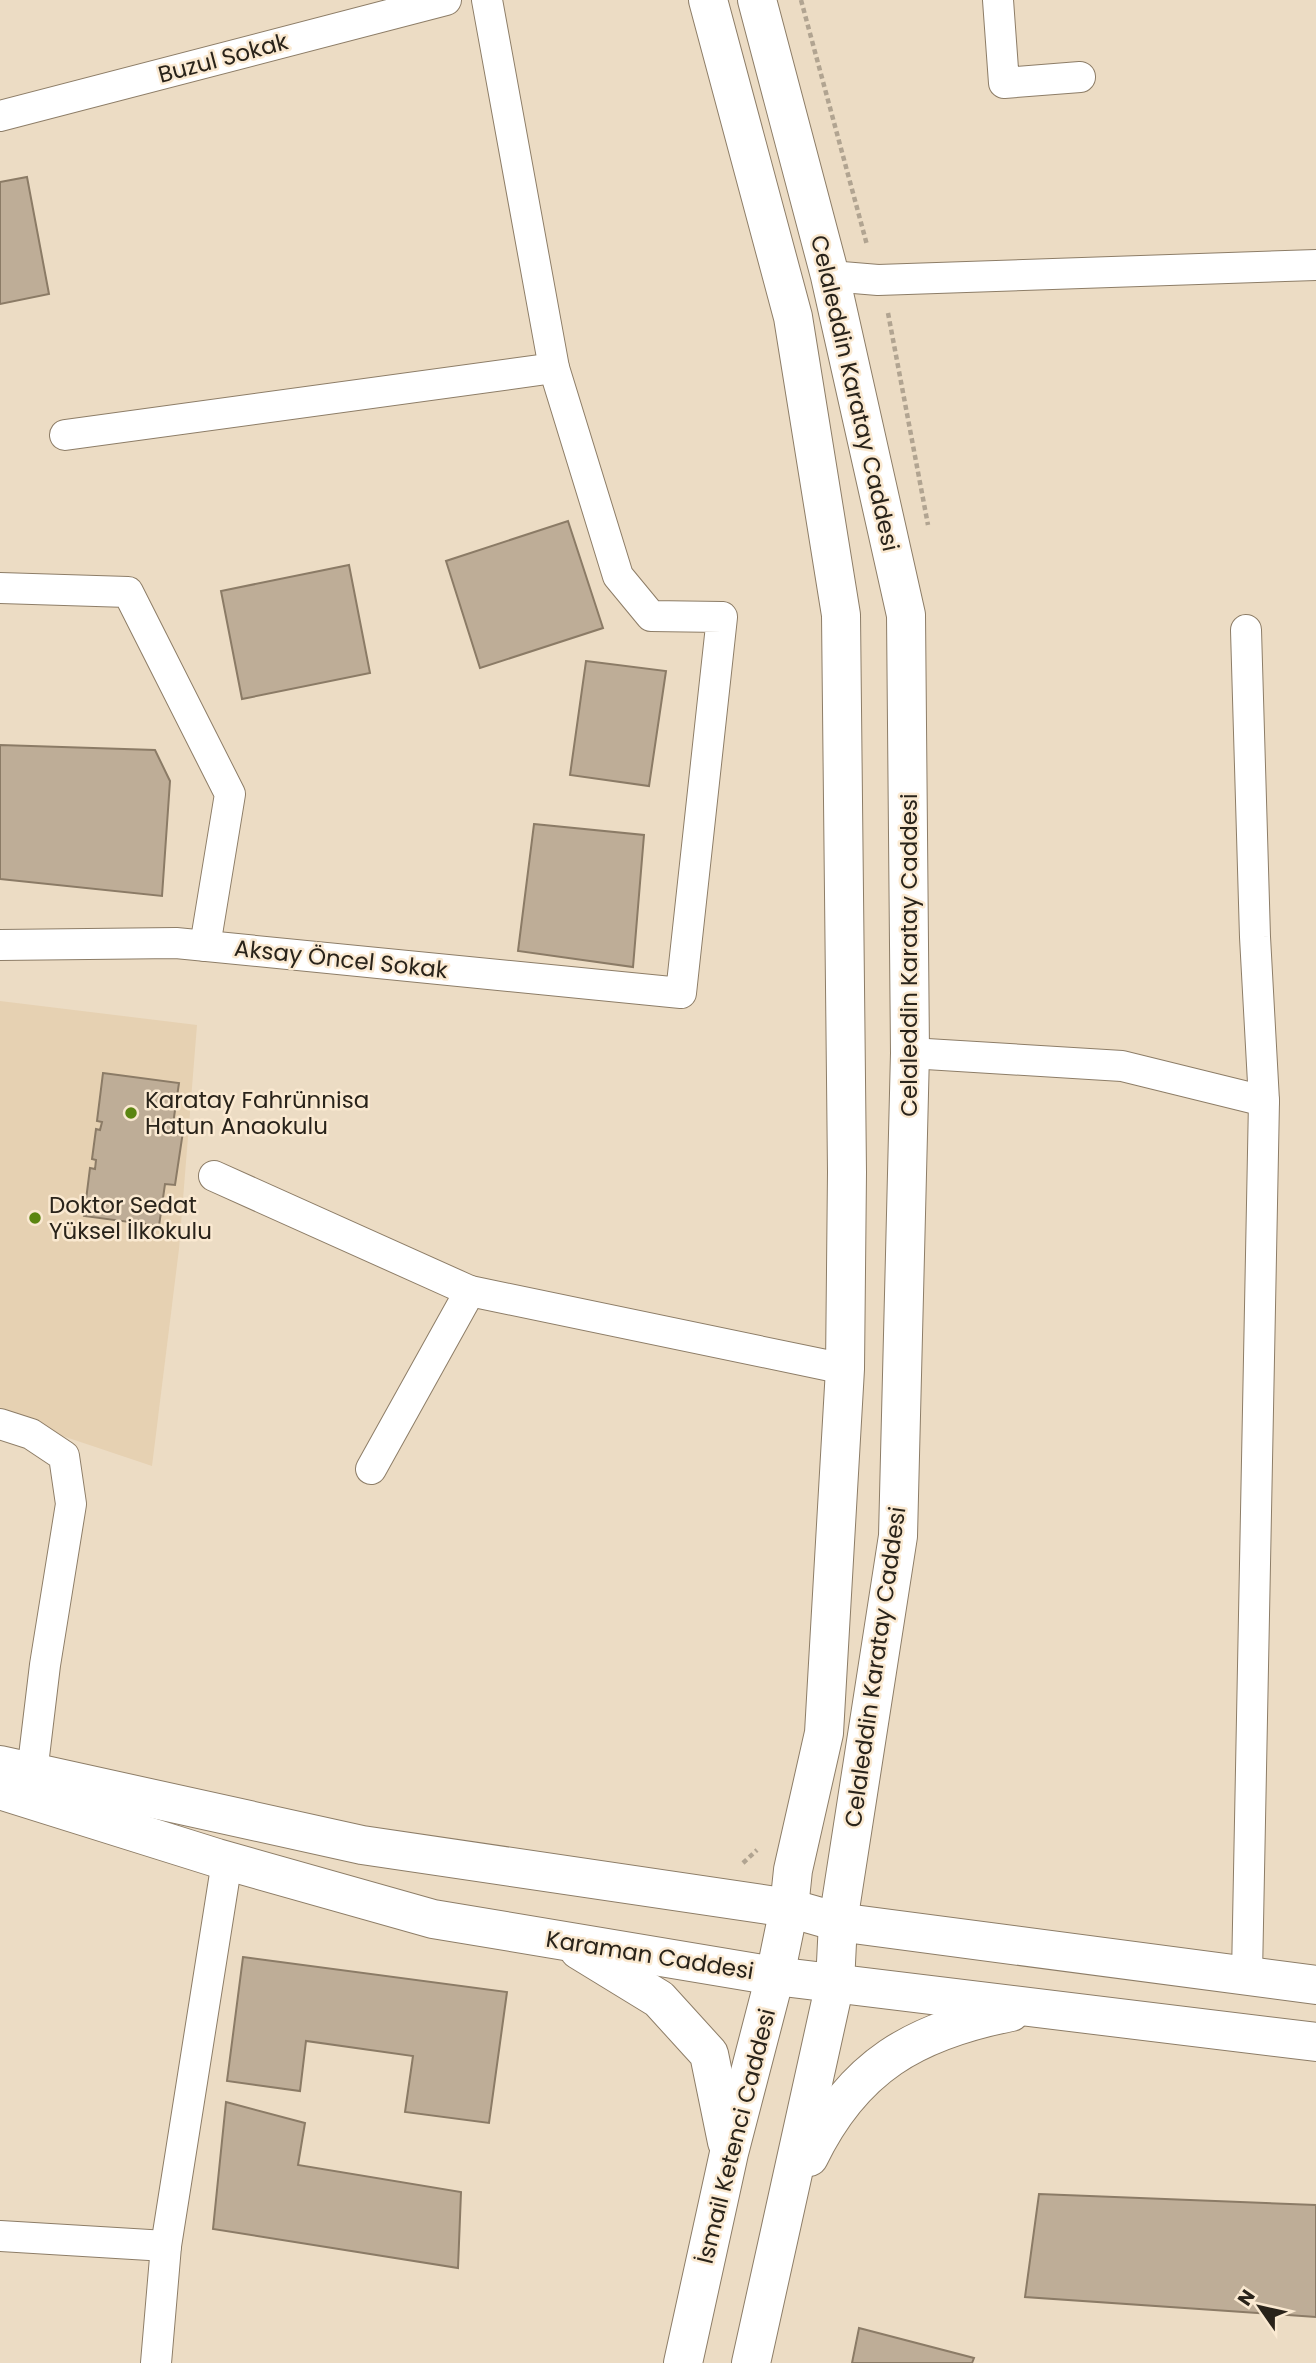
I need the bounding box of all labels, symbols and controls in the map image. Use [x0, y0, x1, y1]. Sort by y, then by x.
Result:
street label: Buzul Sokak [154, 25, 292, 91]
street label: Celaleddin Karatay Caddesi [803, 232, 907, 554]
street label: Celaleddin Karatay Caddesi [893, 793, 925, 1117]
street label: Aksay Öncel Sokak [233, 932, 449, 986]
place label: Karatay Fahrünnisa Hatun Anaokulu [145, 1084, 369, 1142]
marker: Karatay Fahrünnisa Hatun Anaokulu [123, 1105, 139, 1121]
place label: Doktor Sedat Yüksel İlkokulu [49, 1189, 212, 1247]
marker: Doktor Sedat Yüksel İlkokulu [27, 1210, 43, 1226]
street label: Celaleddin Karatay Caddesi [837, 1505, 913, 1829]
street label: Karaman Caddesi [544, 1923, 756, 1987]
street label: İsmail Ketenci Caddesi [689, 2005, 783, 2267]
north arrow [1225, 2272, 1295, 2342]
text: N [1231, 2284, 1262, 2311]

